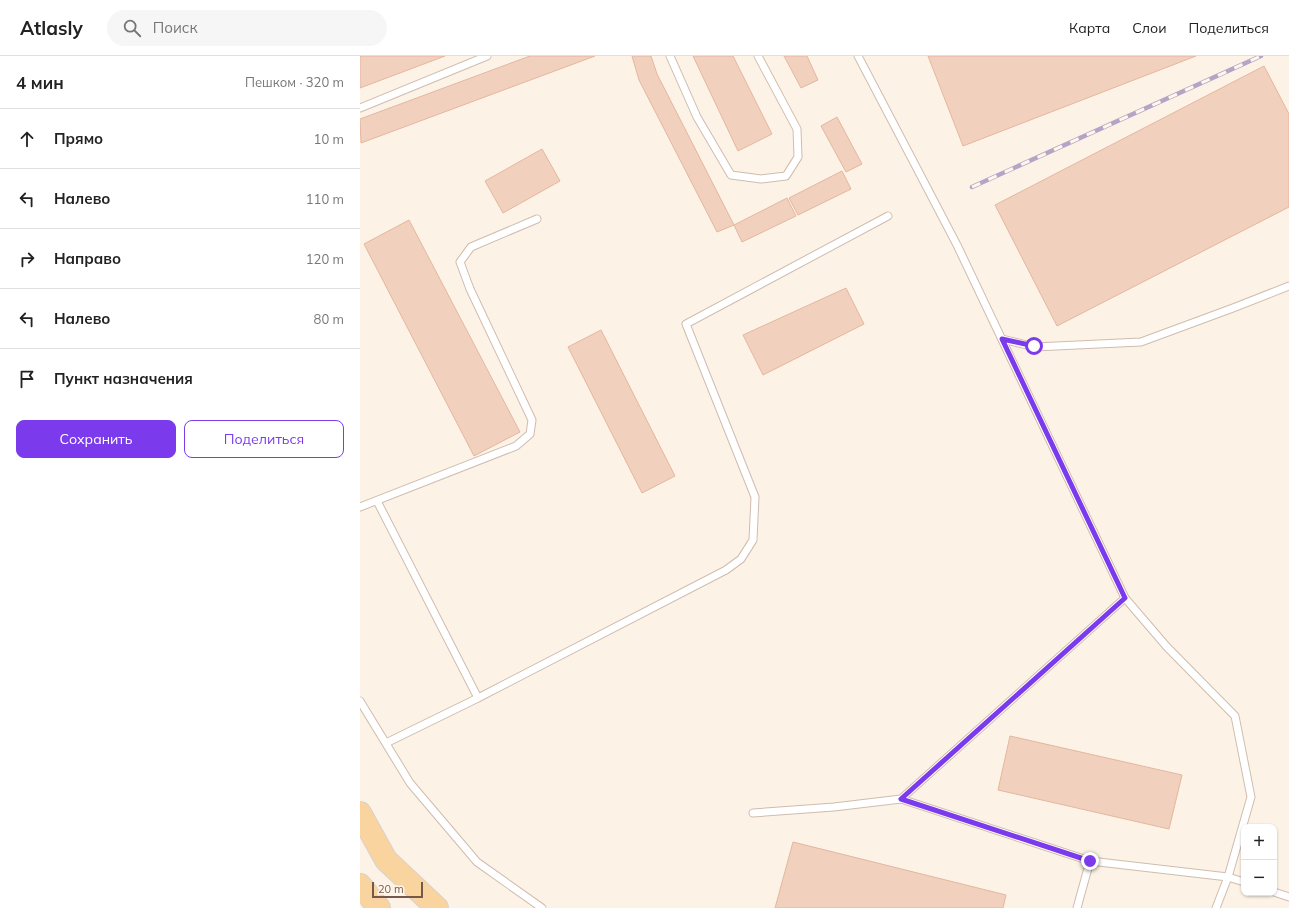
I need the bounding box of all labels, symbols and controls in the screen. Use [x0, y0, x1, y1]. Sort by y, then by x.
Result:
search box [107, 10, 387, 46]
text: Atlasly [20, 16, 83, 40]
icon: search [121, 17, 143, 39]
text: Поиск [153, 18, 197, 37]
text: Карта [1069, 19, 1110, 37]
text: Слои [1132, 19, 1167, 37]
text: Поделиться [1189, 19, 1269, 37]
text: 4 мин [16, 72, 64, 93]
text: Пешком · 320 m [245, 74, 344, 90]
icon: ahead [16, 128, 38, 150]
text: Прямо [54, 129, 103, 148]
text: 10 m [314, 131, 344, 147]
icon: left [16, 188, 38, 210]
text: Налево [54, 189, 110, 208]
text: 110 m [306, 191, 344, 207]
icon: right [16, 248, 38, 270]
text: Направо [54, 249, 121, 268]
text: 120 m [306, 251, 344, 267]
icon: left [16, 308, 38, 330]
text: Налево [54, 309, 110, 328]
text: 80 m [314, 311, 344, 327]
route start [1025, 337, 1043, 355]
icon: arrive [16, 368, 38, 390]
text: Пункт назначения [54, 369, 193, 388]
button: Сохранить [16, 420, 176, 458]
button: Поделиться [184, 420, 344, 458]
map controls [1241, 824, 1277, 896]
button: + [1241, 824, 1277, 860]
route end [1081, 852, 1099, 870]
button: − [1241, 860, 1277, 896]
scale bar [372, 880, 423, 899]
text: 20 m [378, 882, 404, 896]

